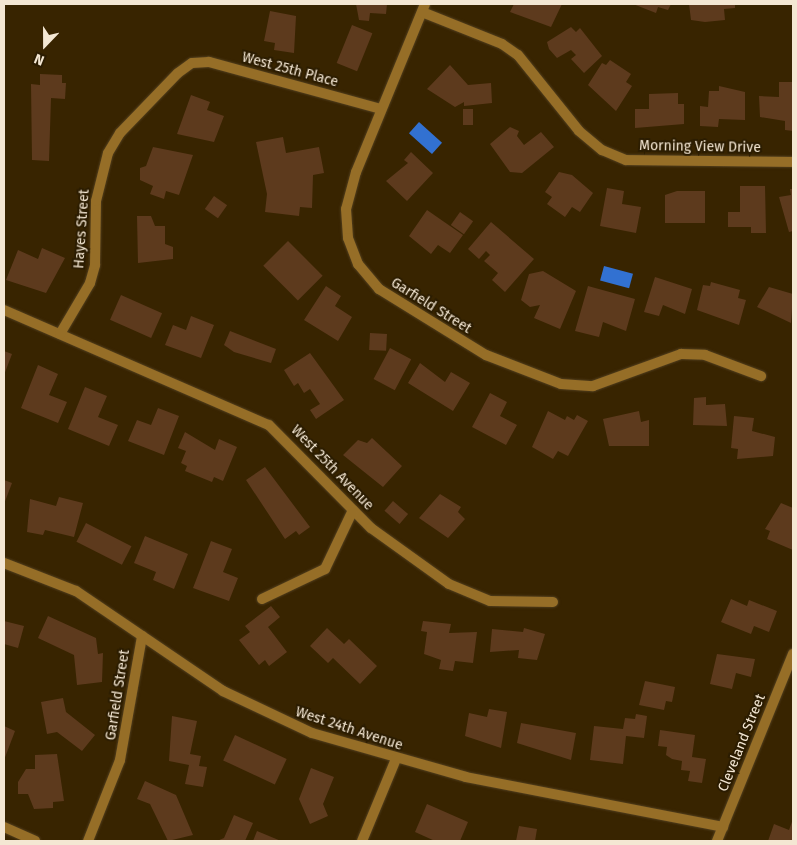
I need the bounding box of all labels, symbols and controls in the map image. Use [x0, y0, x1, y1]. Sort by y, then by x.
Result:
north arrow [20, 20, 70, 70]
street label: West 25th Place [240, 49, 340, 91]
text: N [32, 50, 47, 69]
street label: Morning View Drive [639, 138, 761, 156]
street label: Hayes Street [71, 189, 93, 269]
street label: Garfield Street [388, 275, 474, 337]
street label: West 25th Avenue [287, 422, 377, 514]
street label: Garfield Street [103, 648, 133, 742]
street label: Cleveland Street [715, 692, 769, 794]
street label: West 24th Avenue [293, 704, 405, 754]

